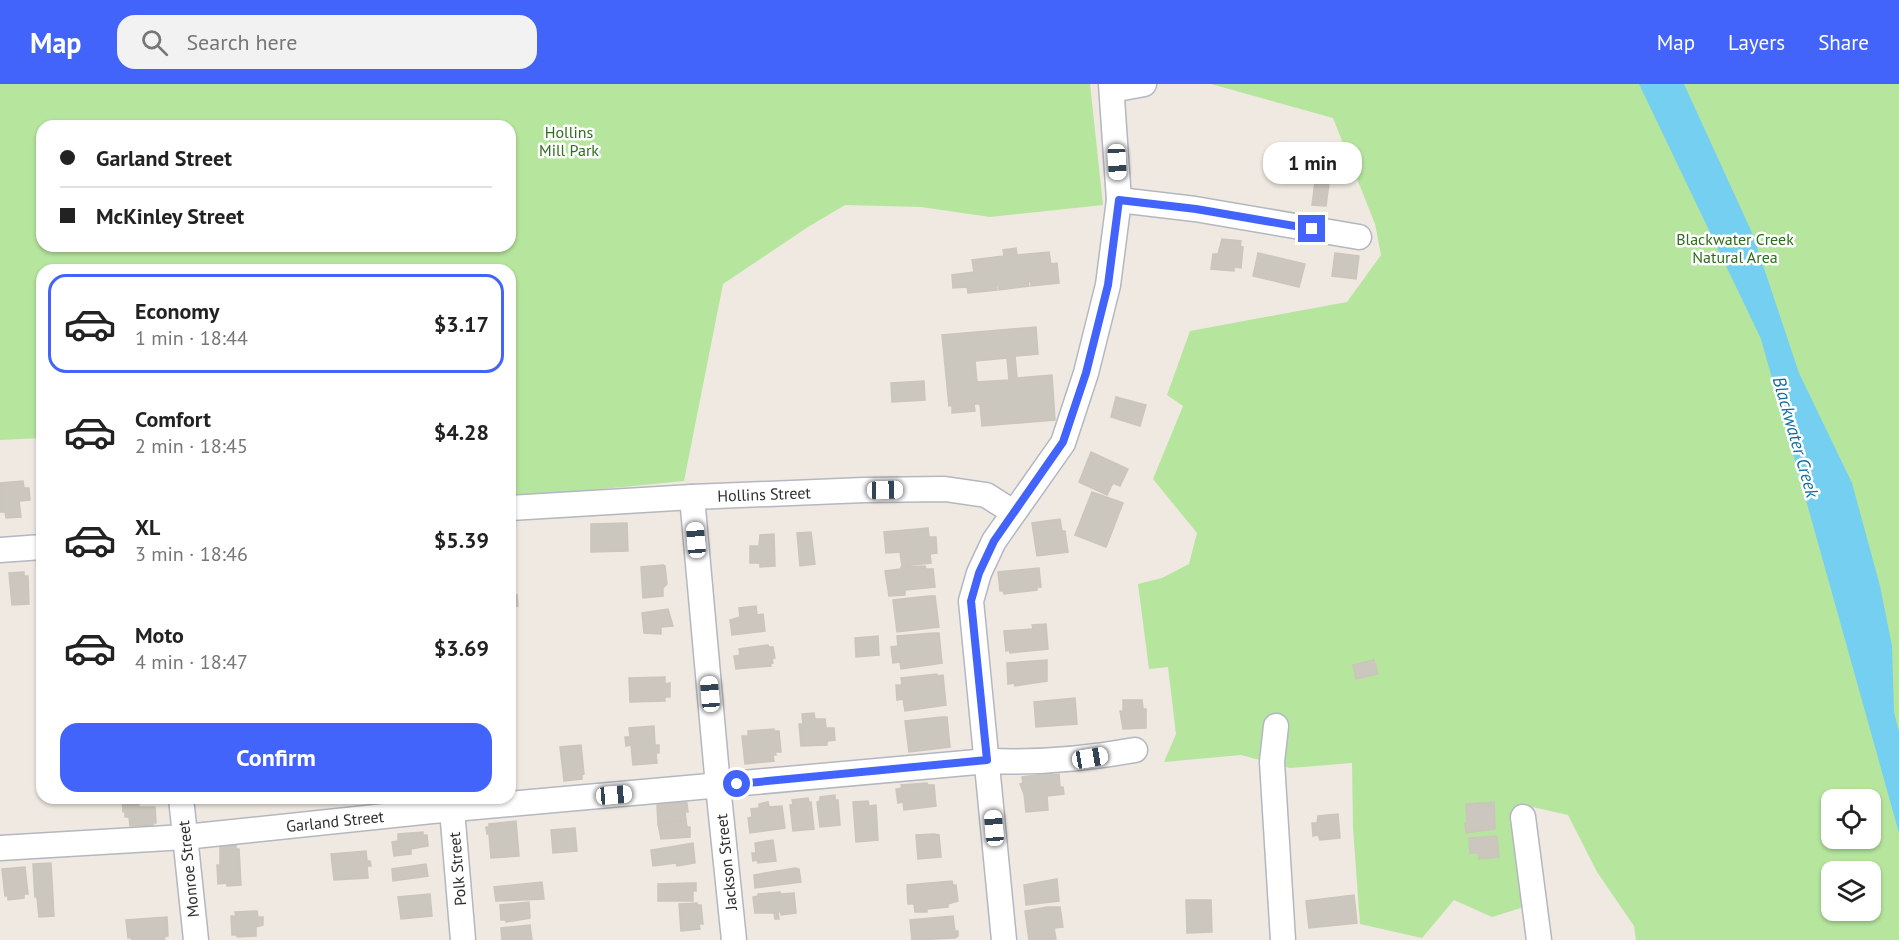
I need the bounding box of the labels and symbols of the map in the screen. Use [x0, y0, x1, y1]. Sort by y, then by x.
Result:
park label: Hollins Mill Park [539, 122, 599, 160]
callout: 1 min [1262, 142, 1362, 184]
car [1107, 144, 1127, 180]
route end [1298, 215, 1325, 242]
park label: Blackwater Creek Natural Area [1676, 229, 1794, 267]
water label: Blackwater Creek [1768, 374, 1825, 501]
car [867, 481, 903, 499]
street label: Hollins Street [717, 482, 812, 506]
car [685, 521, 707, 559]
car [699, 675, 721, 713]
car [1071, 746, 1109, 770]
route start [723, 770, 750, 797]
car [595, 784, 633, 806]
street label: Garland Street [285, 806, 385, 836]
car [983, 809, 1005, 847]
street label: Jackson Street [711, 812, 741, 912]
street label: Monroe Street [173, 819, 203, 918]
street label: Polk Street [444, 831, 470, 907]

